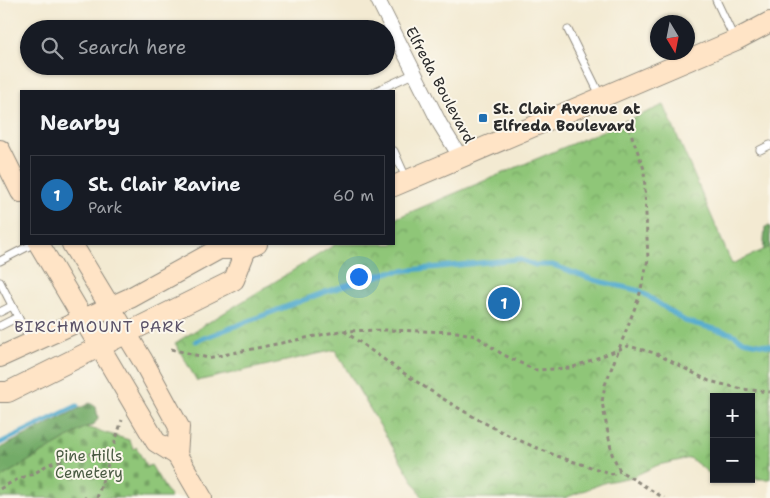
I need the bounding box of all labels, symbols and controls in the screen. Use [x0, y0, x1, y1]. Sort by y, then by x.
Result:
north arrow [650, 15, 695, 60]
search box [20, 20, 395, 75]
street label: Elfreda Boulevard [401, 23, 479, 147]
icon: search [38, 34, 66, 62]
text: Search here [78, 35, 187, 60]
place label: St. Clair Avenue at Elfreda Boulevard [493, 99, 640, 136]
text: Nearby [40, 109, 120, 137]
marker: St. Clair Avenue at Elfreda Boulevard [477, 112, 489, 124]
text: St. Clair Ravine [88, 172, 241, 197]
text: 1 [53, 185, 61, 206]
text: 60 m [333, 185, 374, 206]
text: Park [88, 197, 122, 218]
your location [346, 264, 372, 290]
pin: 1 [488, 284, 520, 322]
district label: BIRCHMOUNT PARK [14, 316, 186, 337]
map controls [710, 393, 755, 483]
button: + [710, 393, 755, 438]
button: − [710, 438, 755, 483]
park label: Pine Hills Cemetery [55, 446, 123, 483]

